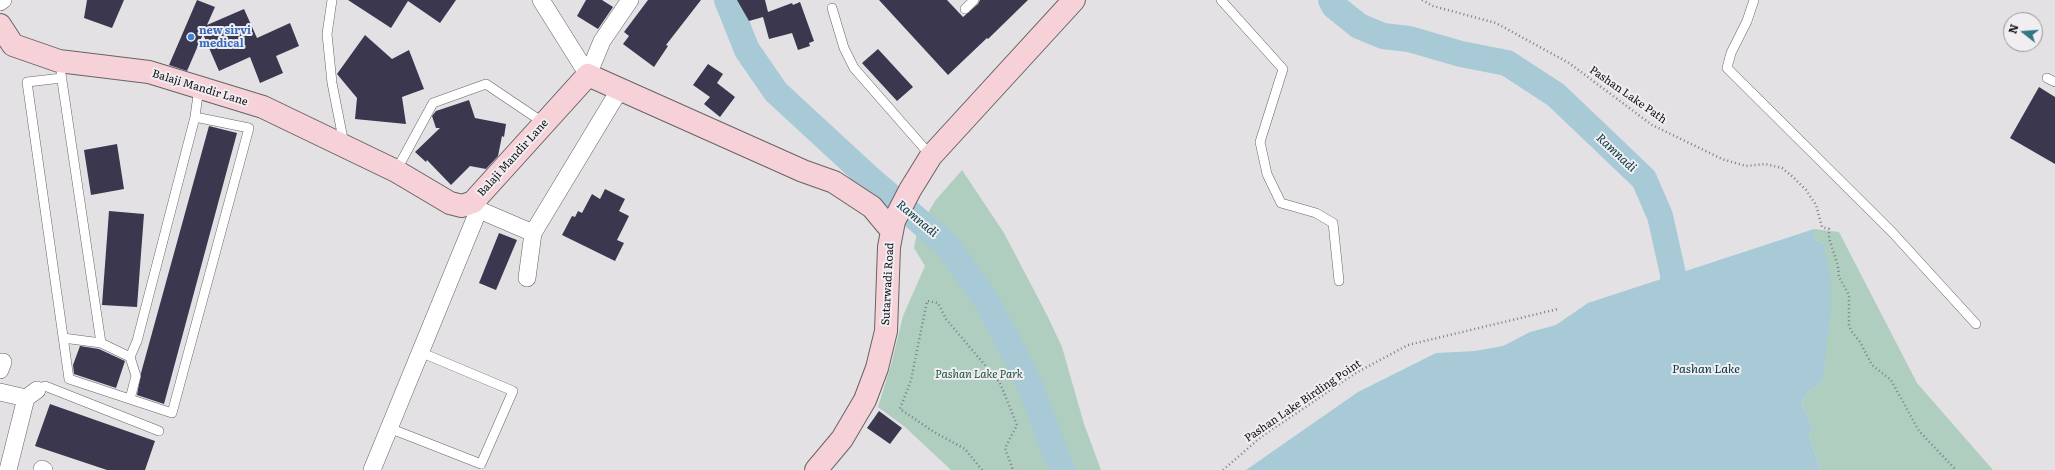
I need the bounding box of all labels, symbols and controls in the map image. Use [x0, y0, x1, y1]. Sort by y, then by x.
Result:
north arrow [2003, 12, 2043, 52]
text: N [2003, 22, 2021, 36]
place label: new sirvi medical [199, 24, 251, 50]
marker: new sirvi medical [186, 32, 196, 42]
street label: Pashan Lake Path [1587, 63, 1669, 127]
street label: Balaji Mandir Lane [151, 67, 249, 109]
street label: Balaji Mandir Lane [475, 117, 551, 199]
water label: Ramnadi [1593, 131, 1639, 175]
water label: Ramnadi [893, 198, 941, 240]
street label: Sutarwadi Road [879, 242, 897, 326]
street label: Pashan Lake Birding Point [1242, 357, 1364, 445]
water label: Pashan Lake [1672, 362, 1740, 376]
park label: Pashan Lake Park [935, 368, 1023, 382]

